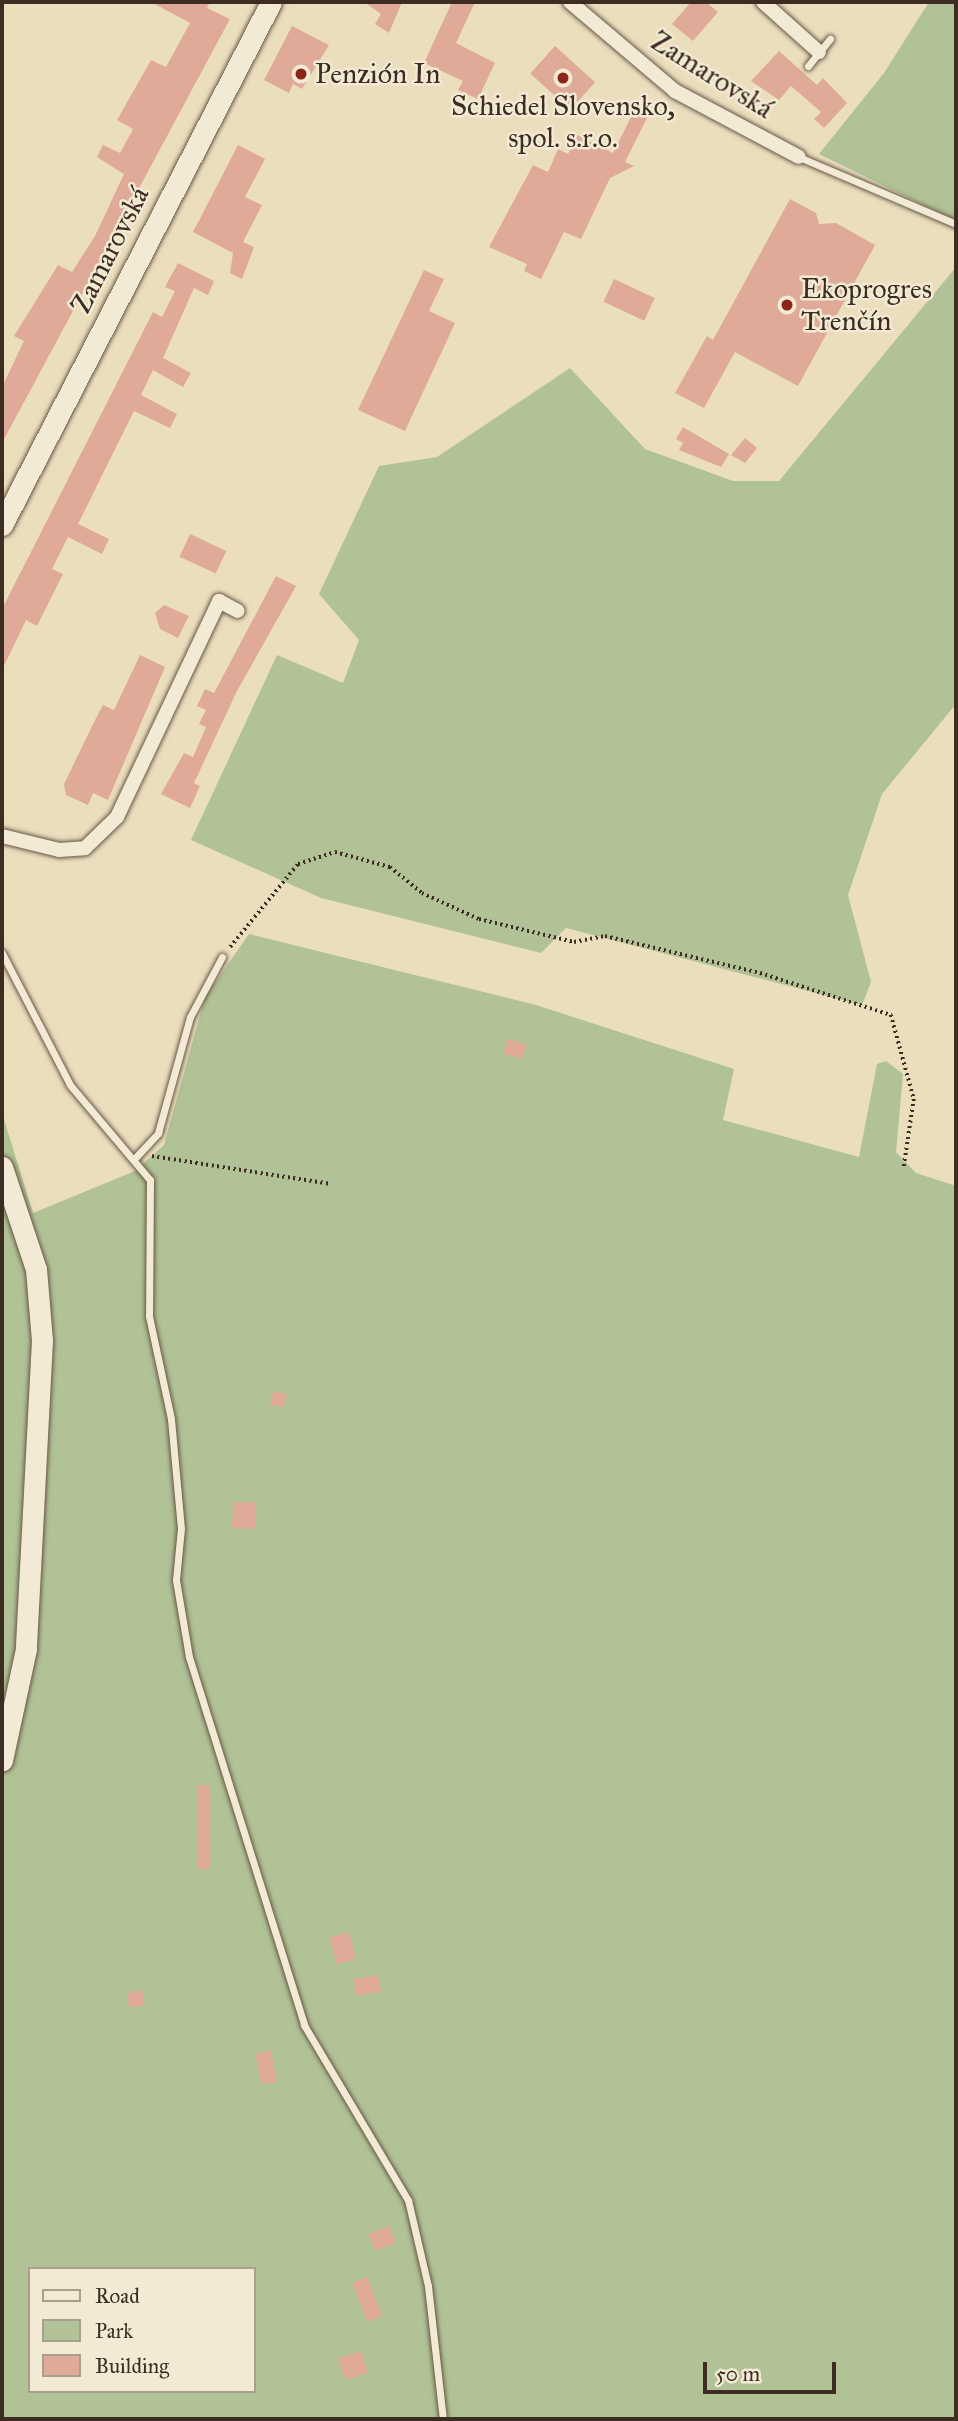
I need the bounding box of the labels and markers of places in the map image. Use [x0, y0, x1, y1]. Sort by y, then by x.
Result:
place label: Penzión In [315, 57, 440, 91]
marker: Penzión In [293, 66, 309, 82]
marker: Schiedel Slovensko, spol. s.r.o. [555, 70, 571, 86]
place label: Schiedel Slovensko, spol. s.r.o. [451, 89, 675, 155]
place label: Ekoprogres Trenčín [801, 272, 932, 338]
marker: Ekoprogres Trenčín [779, 297, 795, 313]

